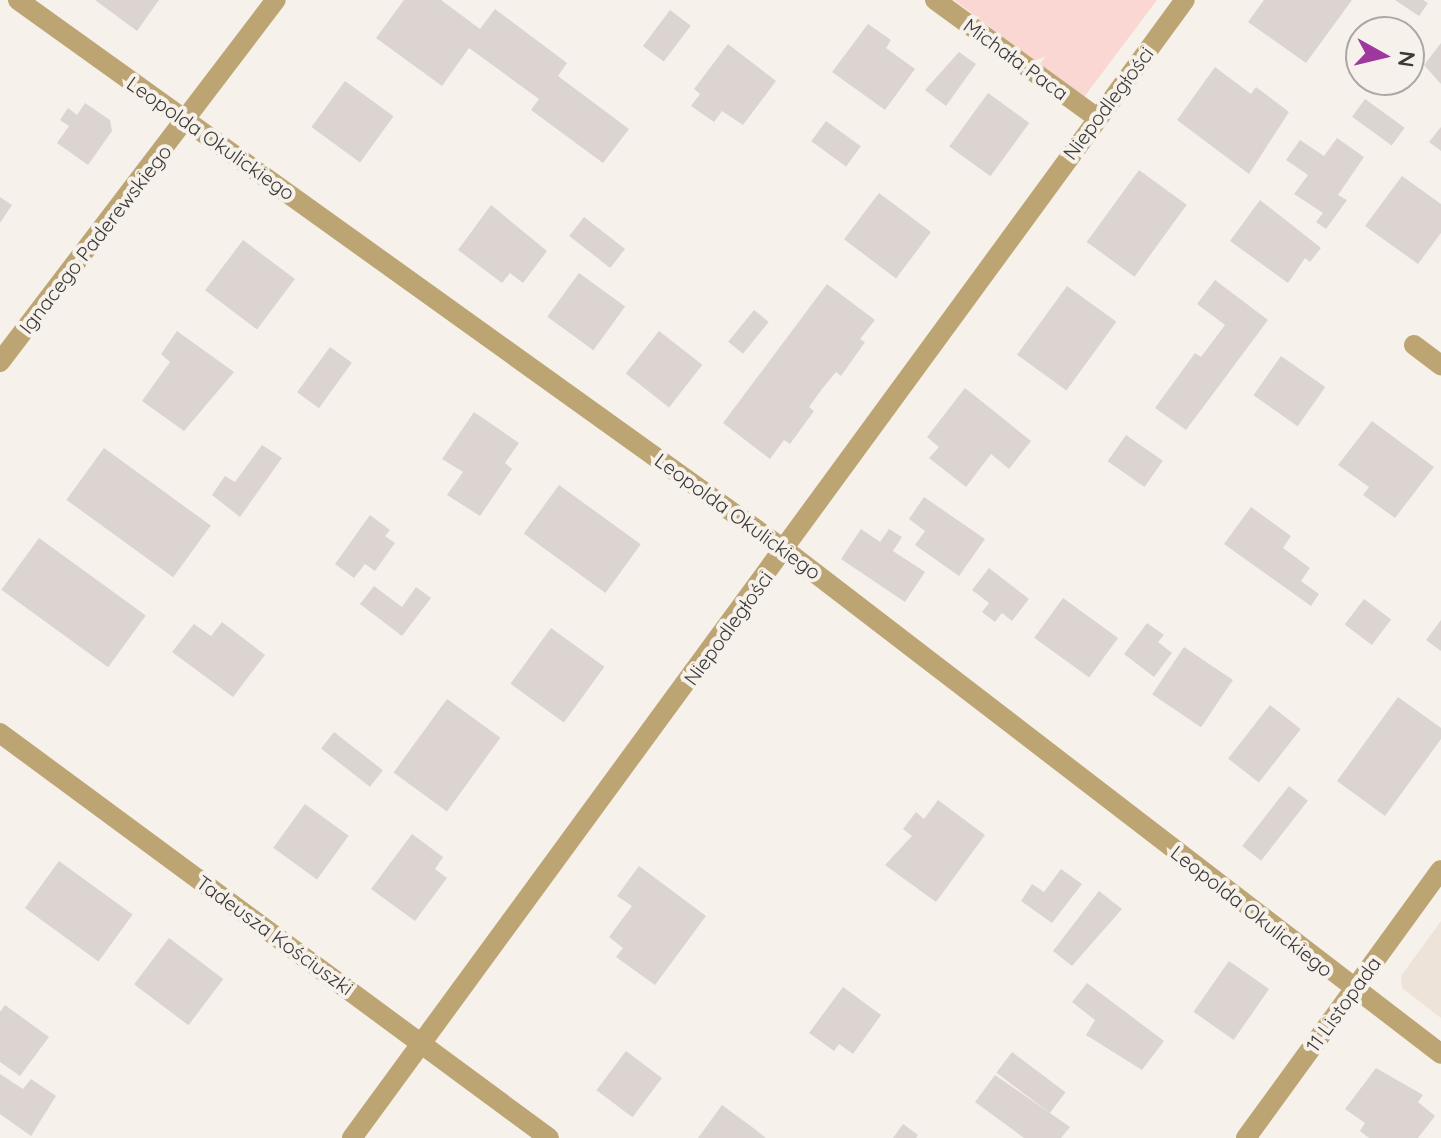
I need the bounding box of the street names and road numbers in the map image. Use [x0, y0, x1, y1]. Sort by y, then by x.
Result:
street label: Michała Paca [959, 13, 1073, 105]
street label: Niepodległości [1058, 42, 1158, 164]
street label: Leopolda Okulickiego [123, 71, 299, 205]
street label: Ignacego Paderewskiego [14, 140, 176, 338]
street label: Leopolda Okulickiego [650, 448, 826, 584]
street label: Niepodległości [679, 566, 777, 690]
street label: Leopolda Okulickiego [1166, 840, 1338, 982]
street label: Tadeusza Kościuszki [192, 870, 358, 1000]
street label: 11 Listopada [1300, 952, 1386, 1056]

